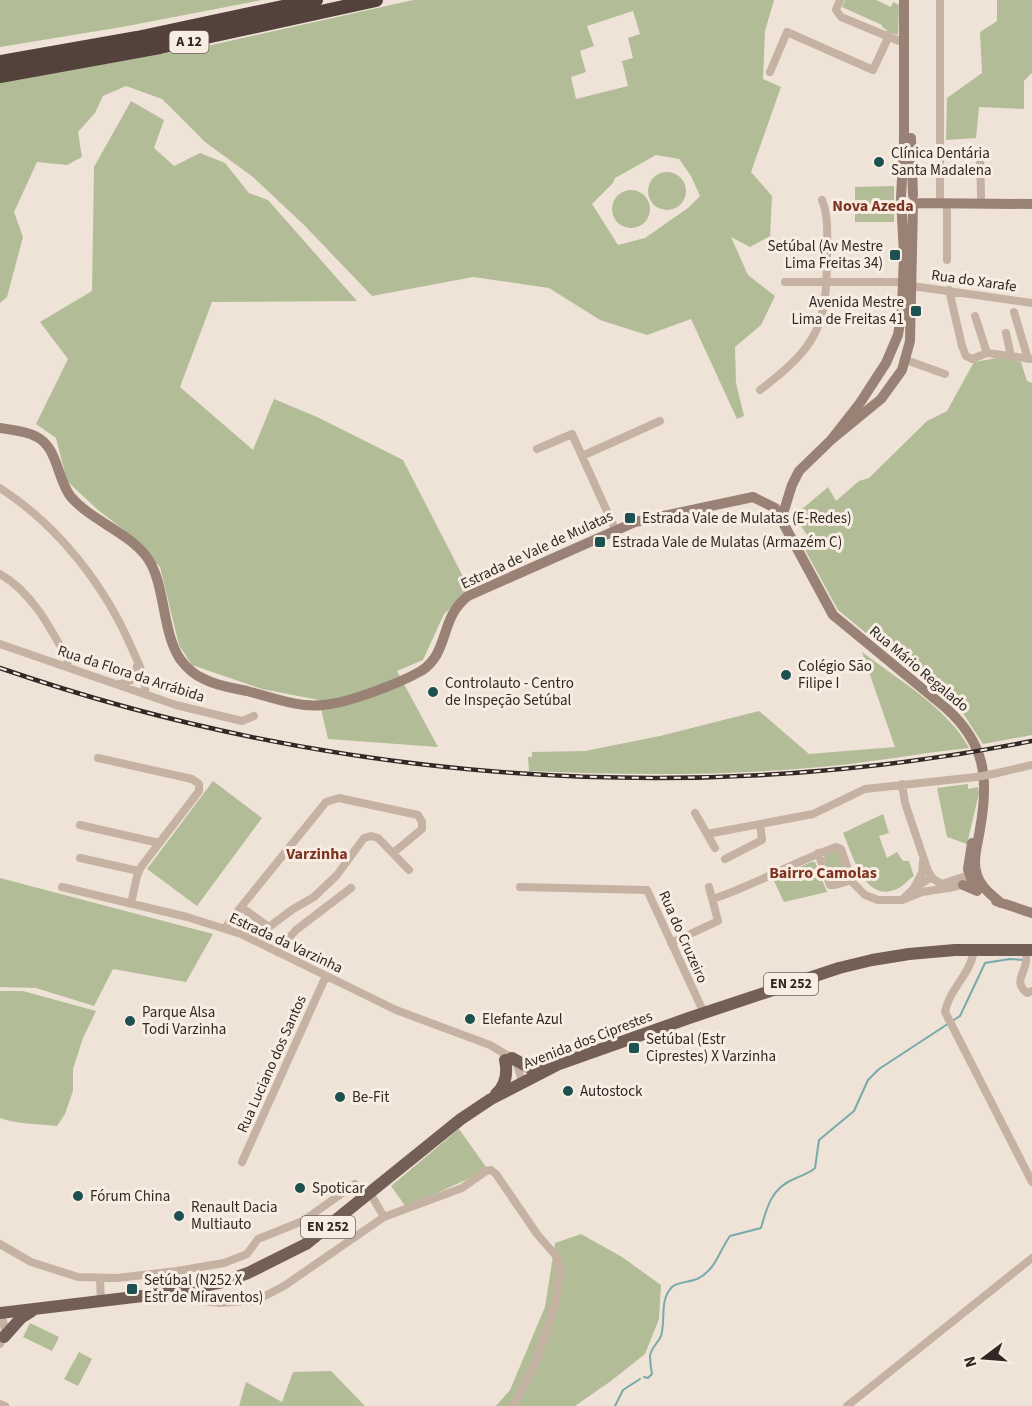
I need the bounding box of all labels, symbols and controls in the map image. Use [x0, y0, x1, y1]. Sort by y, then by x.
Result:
road number: A 12 [170, 31, 208, 53]
place label: Clínica Dentária Santa Madalena [891, 143, 991, 181]
marker: Clínica Dentária Santa Madalena [872, 155, 886, 169]
district label: Nova Azeda [832, 195, 914, 217]
place label: Setúbal (Av Mestre Lima Freitas 34) [768, 236, 883, 274]
marker: Setúbal (Av Mestre Lima Freitas 34) [888, 248, 902, 262]
street label: Rua do Xarafe [930, 265, 1018, 297]
place label: Avenida Mestre Lima de Freitas 41 [791, 292, 904, 330]
marker: Avenida Mestre Lima de Freitas 41 [909, 304, 923, 318]
street label: Estrada de Vale de Mulatas [457, 505, 617, 595]
place label: Estrada Vale de Mulatas (E-Redes) [642, 508, 852, 529]
marker: Estrada Vale de Mulatas (E-Redes) [623, 511, 637, 525]
place label: Estrada Vale de Mulatas (Armazém C) [612, 532, 842, 553]
marker: Estrada Vale de Mulatas (Armazém C) [593, 535, 607, 549]
street label: Rua Mário Regalado [865, 621, 973, 717]
street label: Rua da Flora da Arrábida [55, 640, 207, 708]
place label: Colégio São Filipe I [798, 656, 872, 694]
marker: Colégio São Filipe I [779, 668, 793, 682]
place label: Controlauto - Centro de Inspeção Setúbal [445, 673, 574, 711]
marker: Controlauto - Centro de Inspeção Setúbal [426, 685, 440, 699]
district label: Varzinha [285, 843, 348, 865]
district label: Bairro Camolas [769, 862, 877, 884]
street label: Rua do Cruzeiro [653, 887, 713, 987]
street label: Estrada da Varzinha [226, 907, 346, 979]
road number: EN 252 [764, 973, 818, 995]
street label: Rua Luciano dos Santos [232, 992, 312, 1136]
place label: Parque Alsa Todi Varzinha [142, 1002, 226, 1040]
street label: Avenida dos Ciprestes [520, 1006, 656, 1074]
place label: Elefante Azul [482, 1009, 563, 1030]
marker: Elefante Azul [463, 1012, 477, 1026]
marker: Parque Alsa Todi Varzinha [123, 1014, 137, 1028]
place label: Setúbal (Estr Ciprestes) X Varzinha [646, 1029, 776, 1067]
marker: Setúbal (Estr Ciprestes) X Varzinha [627, 1041, 641, 1055]
place label: Autostock [580, 1081, 643, 1102]
marker: Autostock [561, 1084, 575, 1098]
place label: Be-Fit [352, 1087, 389, 1108]
marker: Be-Fit [333, 1090, 347, 1104]
place label: Spoticar [312, 1178, 365, 1199]
marker: Spoticar [293, 1181, 307, 1195]
place label: Fórum China [90, 1186, 170, 1207]
marker: Fórum China [71, 1189, 85, 1203]
place label: Renault Dacia Multiauto [191, 1197, 278, 1235]
marker: Renault Dacia Multiauto [172, 1209, 186, 1223]
road number: EN 252 [301, 1216, 355, 1238]
place label: Setúbal (N252 X Estr de Miraventos) [144, 1270, 263, 1308]
marker: Setúbal (N252 X Estr de Miraventos) [125, 1282, 139, 1296]
north arrow [954, 1328, 1014, 1388]
text: N [959, 1354, 983, 1370]

